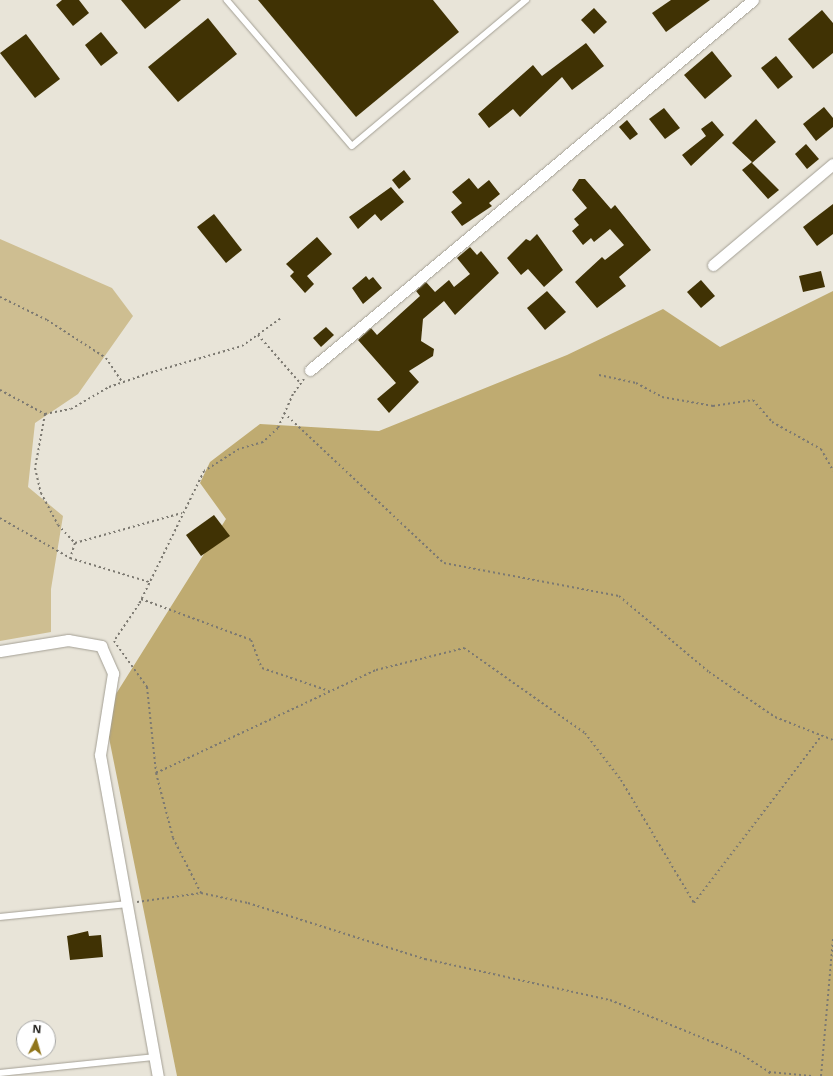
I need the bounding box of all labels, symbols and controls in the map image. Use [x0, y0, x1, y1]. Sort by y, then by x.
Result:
north arrow [16, 1020, 56, 1060]
text: N [32, 1021, 42, 1036]

